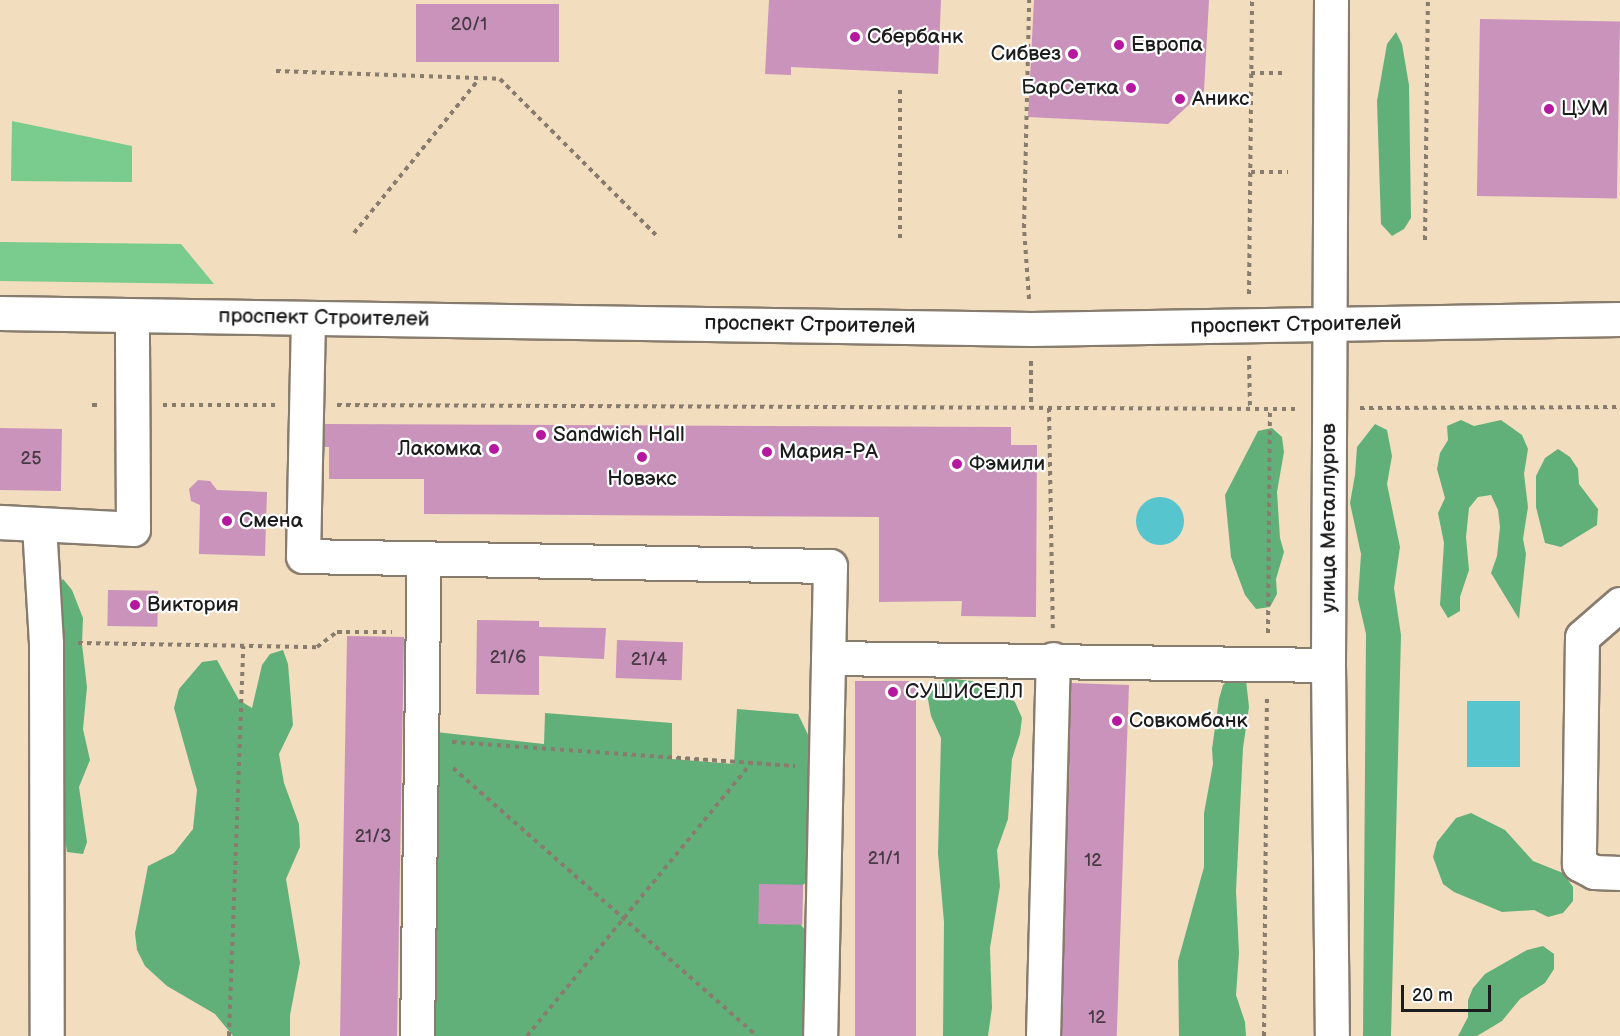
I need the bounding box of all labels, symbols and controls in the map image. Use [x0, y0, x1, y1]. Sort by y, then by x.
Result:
house number: 20/1 [451, 14, 487, 36]
place label: Сбербанк [867, 24, 963, 50]
marker: Сбербанк [848, 30, 862, 44]
place label: Европа [1131, 32, 1203, 58]
marker: Европа [1112, 38, 1126, 52]
place label: Сибвез [991, 41, 1061, 67]
marker: Сибвез [1066, 47, 1080, 61]
place label: БарСетка [1021, 75, 1119, 101]
marker: БарСетка [1124, 81, 1138, 95]
place label: Аникс [1192, 86, 1249, 112]
marker: Аникс [1173, 92, 1187, 106]
place label: ЦУМ [1561, 96, 1608, 122]
marker: ЦУМ [1542, 102, 1556, 116]
street label: проспект Строителей [218, 304, 430, 332]
street label: проспект Строителей [704, 311, 916, 339]
street label: проспект Строителей [1190, 311, 1402, 339]
place label: Sandwich Hall [553, 422, 685, 448]
street label: улица Металлургов [1316, 423, 1342, 613]
marker: Sandwich Hall [534, 428, 548, 442]
place label: Лакомка [397, 436, 482, 462]
place label: Мария-РА [779, 439, 878, 465]
marker: Лакомка [487, 442, 501, 456]
marker: Мария-РА [760, 445, 774, 459]
house number: 25 [21, 448, 41, 470]
marker: Новэкс [635, 450, 649, 464]
place label: Фэмили [969, 451, 1045, 477]
marker: Фэмили [950, 457, 964, 471]
place label: Новэкс [607, 466, 677, 492]
place label: Смена [239, 508, 303, 534]
marker: Смена [220, 514, 234, 528]
place label: Виктория [147, 592, 239, 618]
marker: Виктория [128, 598, 142, 612]
house number: 21/6 [490, 647, 526, 669]
house number: 21/4 [631, 649, 667, 671]
place label: СУШИСЕЛЛ [905, 679, 1023, 705]
marker: СУШИСЕЛЛ [886, 685, 900, 699]
place label: Совкомбанк [1129, 708, 1248, 734]
marker: Совкомбанк [1110, 714, 1124, 728]
house number: 21/3 [355, 826, 391, 848]
house number: 21/1 [868, 848, 900, 870]
house number: 12 [1084, 850, 1102, 872]
scale bar [1404, 973, 1494, 1011]
text: 20 m [1412, 985, 1453, 1006]
house number: 12 [1088, 1007, 1106, 1029]

